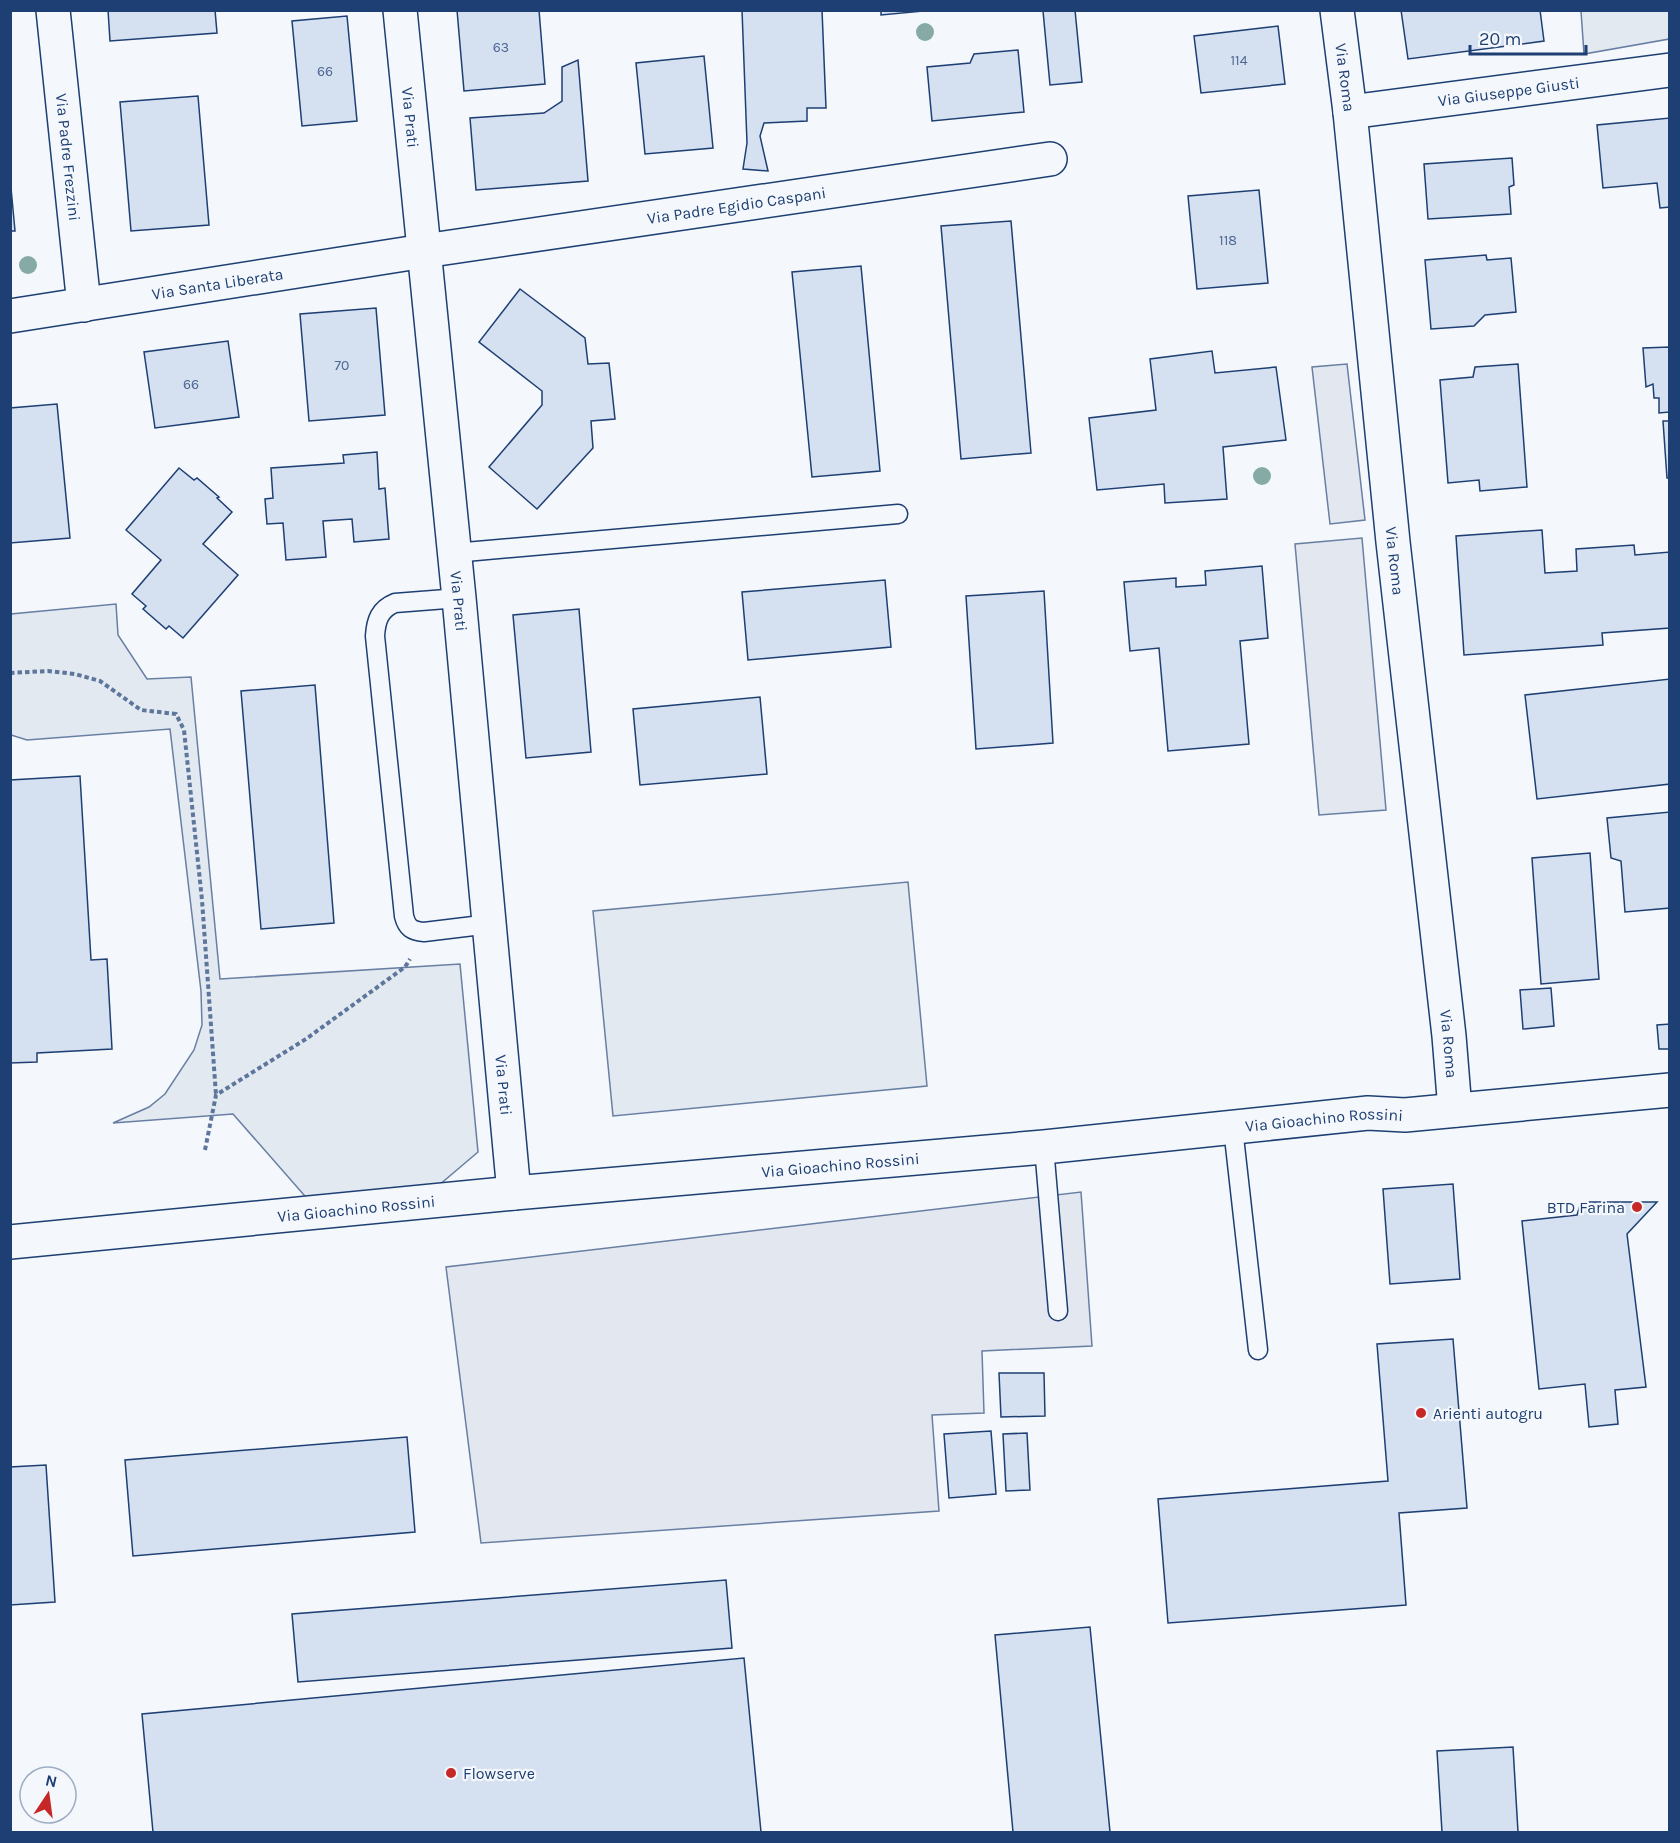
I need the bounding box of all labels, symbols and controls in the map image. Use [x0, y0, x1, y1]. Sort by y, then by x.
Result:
scale bar [1470, 18, 1586, 56]
text: 20 m [1479, 28, 1521, 50]
house number: 63 [493, 39, 509, 56]
street label: Via Roma [1331, 42, 1359, 113]
house number: 114 [1230, 52, 1248, 69]
house number: 66 [317, 63, 333, 80]
street label: Via Giuseppe Giusti [1437, 73, 1581, 110]
street label: Via Prati [398, 86, 423, 149]
street label: Via Padre Frezzini [52, 92, 84, 222]
street label: Via Padre Egidio Caspani [646, 183, 827, 228]
house number: 118 [1219, 232, 1237, 249]
street label: Via Santa Liberata [151, 264, 285, 304]
house number: 70 [335, 357, 349, 374]
house number: 66 [183, 376, 199, 393]
street label: Via Roma [1382, 526, 1408, 596]
street label: Via Prati [446, 570, 471, 632]
street label: Via Roma [1436, 1009, 1461, 1079]
street label: Via Prati [491, 1054, 516, 1116]
street label: Via Gioachino Rossini [1244, 1104, 1404, 1136]
street label: Via Gioachino Rossini [761, 1149, 920, 1181]
street label: Via Gioachino Rossini [277, 1192, 436, 1226]
place label: BTD Farina [1547, 1198, 1625, 1217]
marker: BTD Farina [1630, 1200, 1644, 1214]
place label: Arienti autogru [1433, 1404, 1543, 1423]
marker: Arienti autogru [1414, 1406, 1428, 1420]
place label: Flowserve [463, 1764, 535, 1783]
north arrow [18, 1765, 78, 1825]
marker: Flowserve [444, 1766, 458, 1780]
text: N [44, 1770, 59, 1791]

